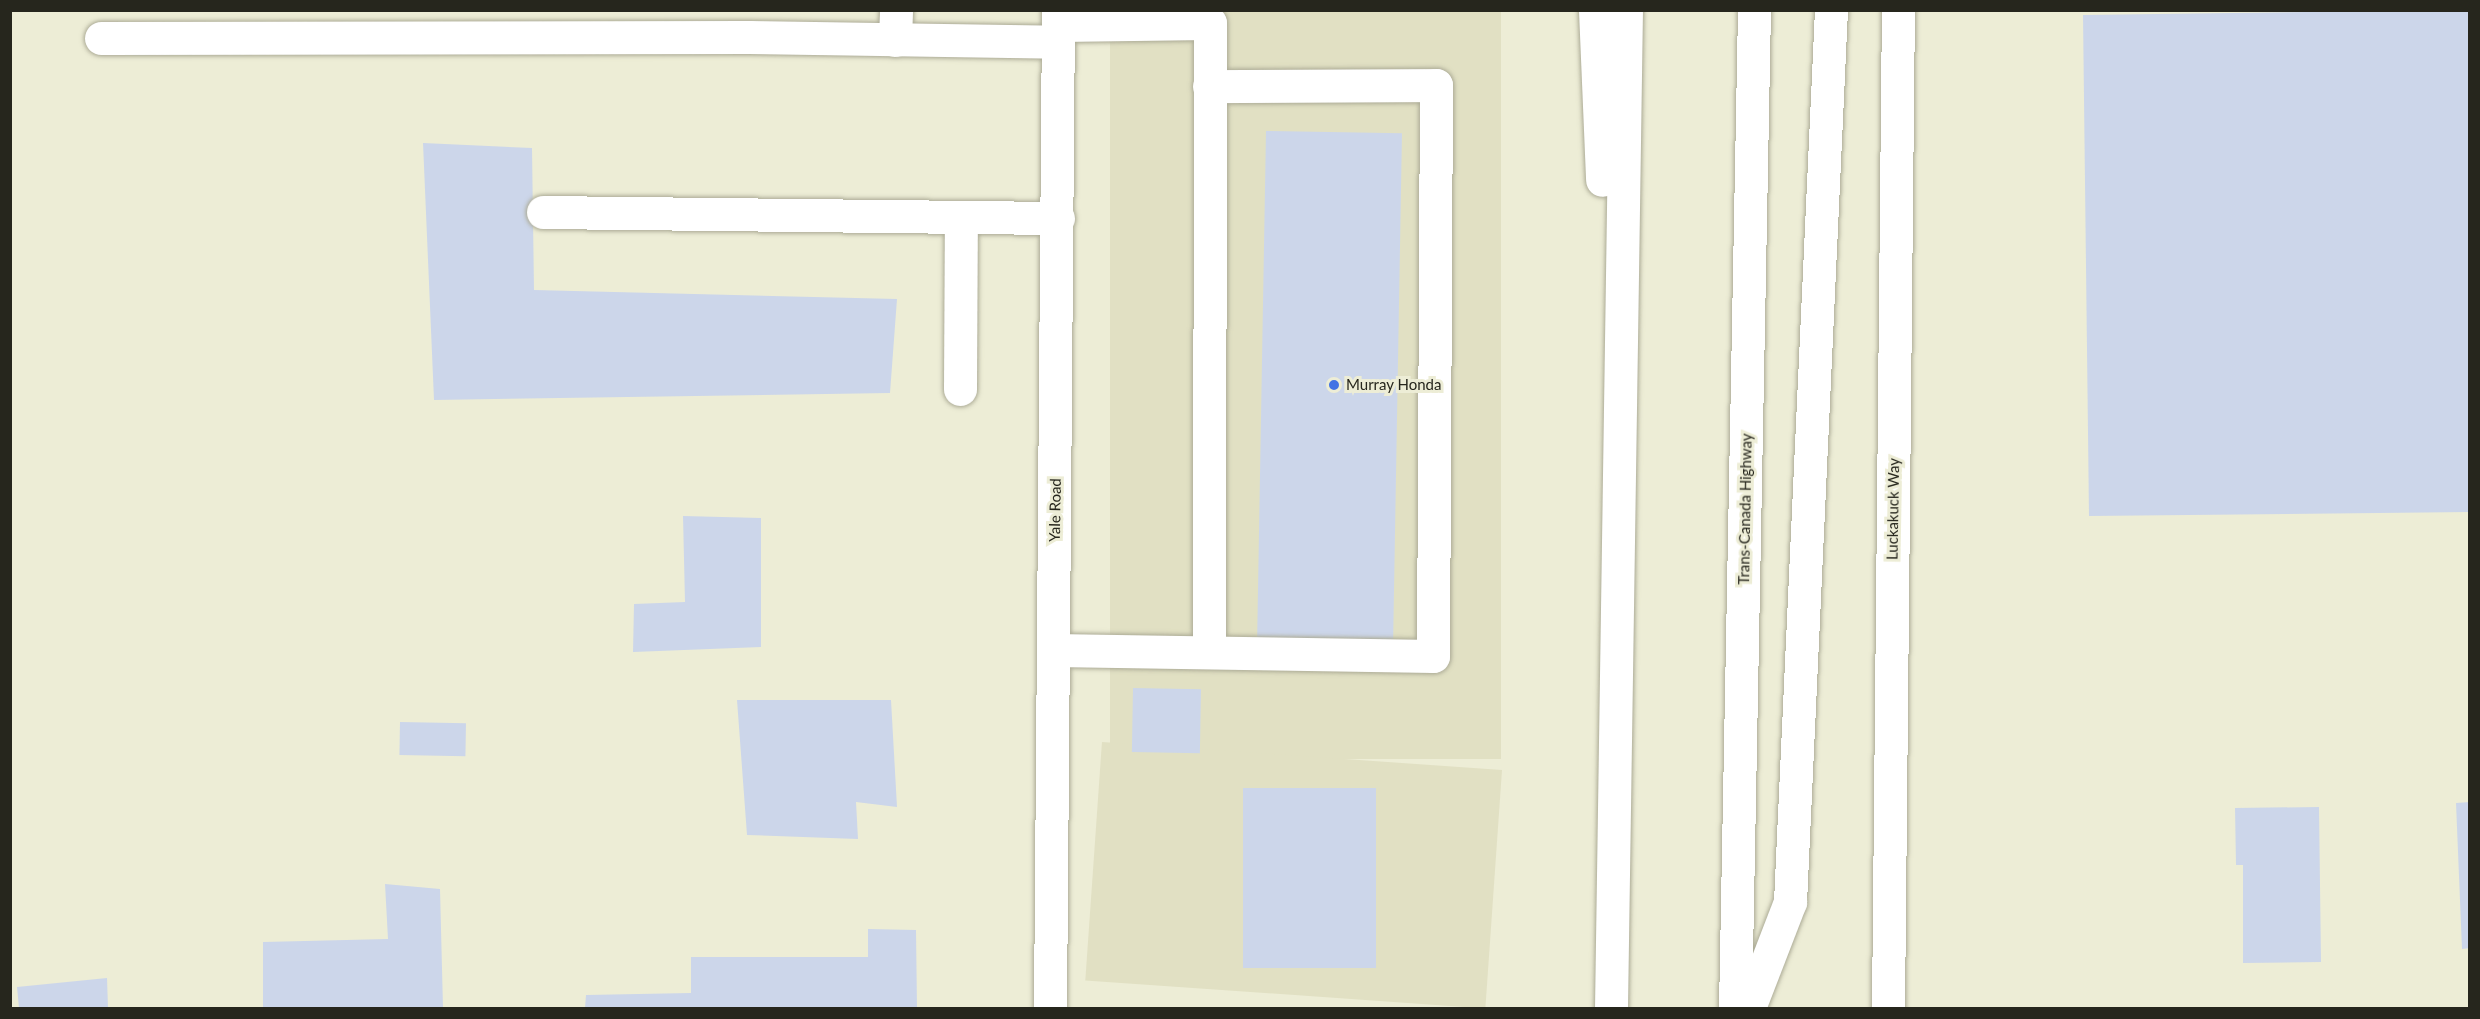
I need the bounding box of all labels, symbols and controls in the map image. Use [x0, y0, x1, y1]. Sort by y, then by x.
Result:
place label: Murray Honda [1346, 376, 1442, 394]
marker: Murray Honda [1327, 378, 1341, 392]
street label: Trans-Canada Highway [1735, 433, 1755, 585]
street label: Luckakuck Way [1883, 458, 1903, 560]
street label: Yale Road [1045, 478, 1065, 542]

